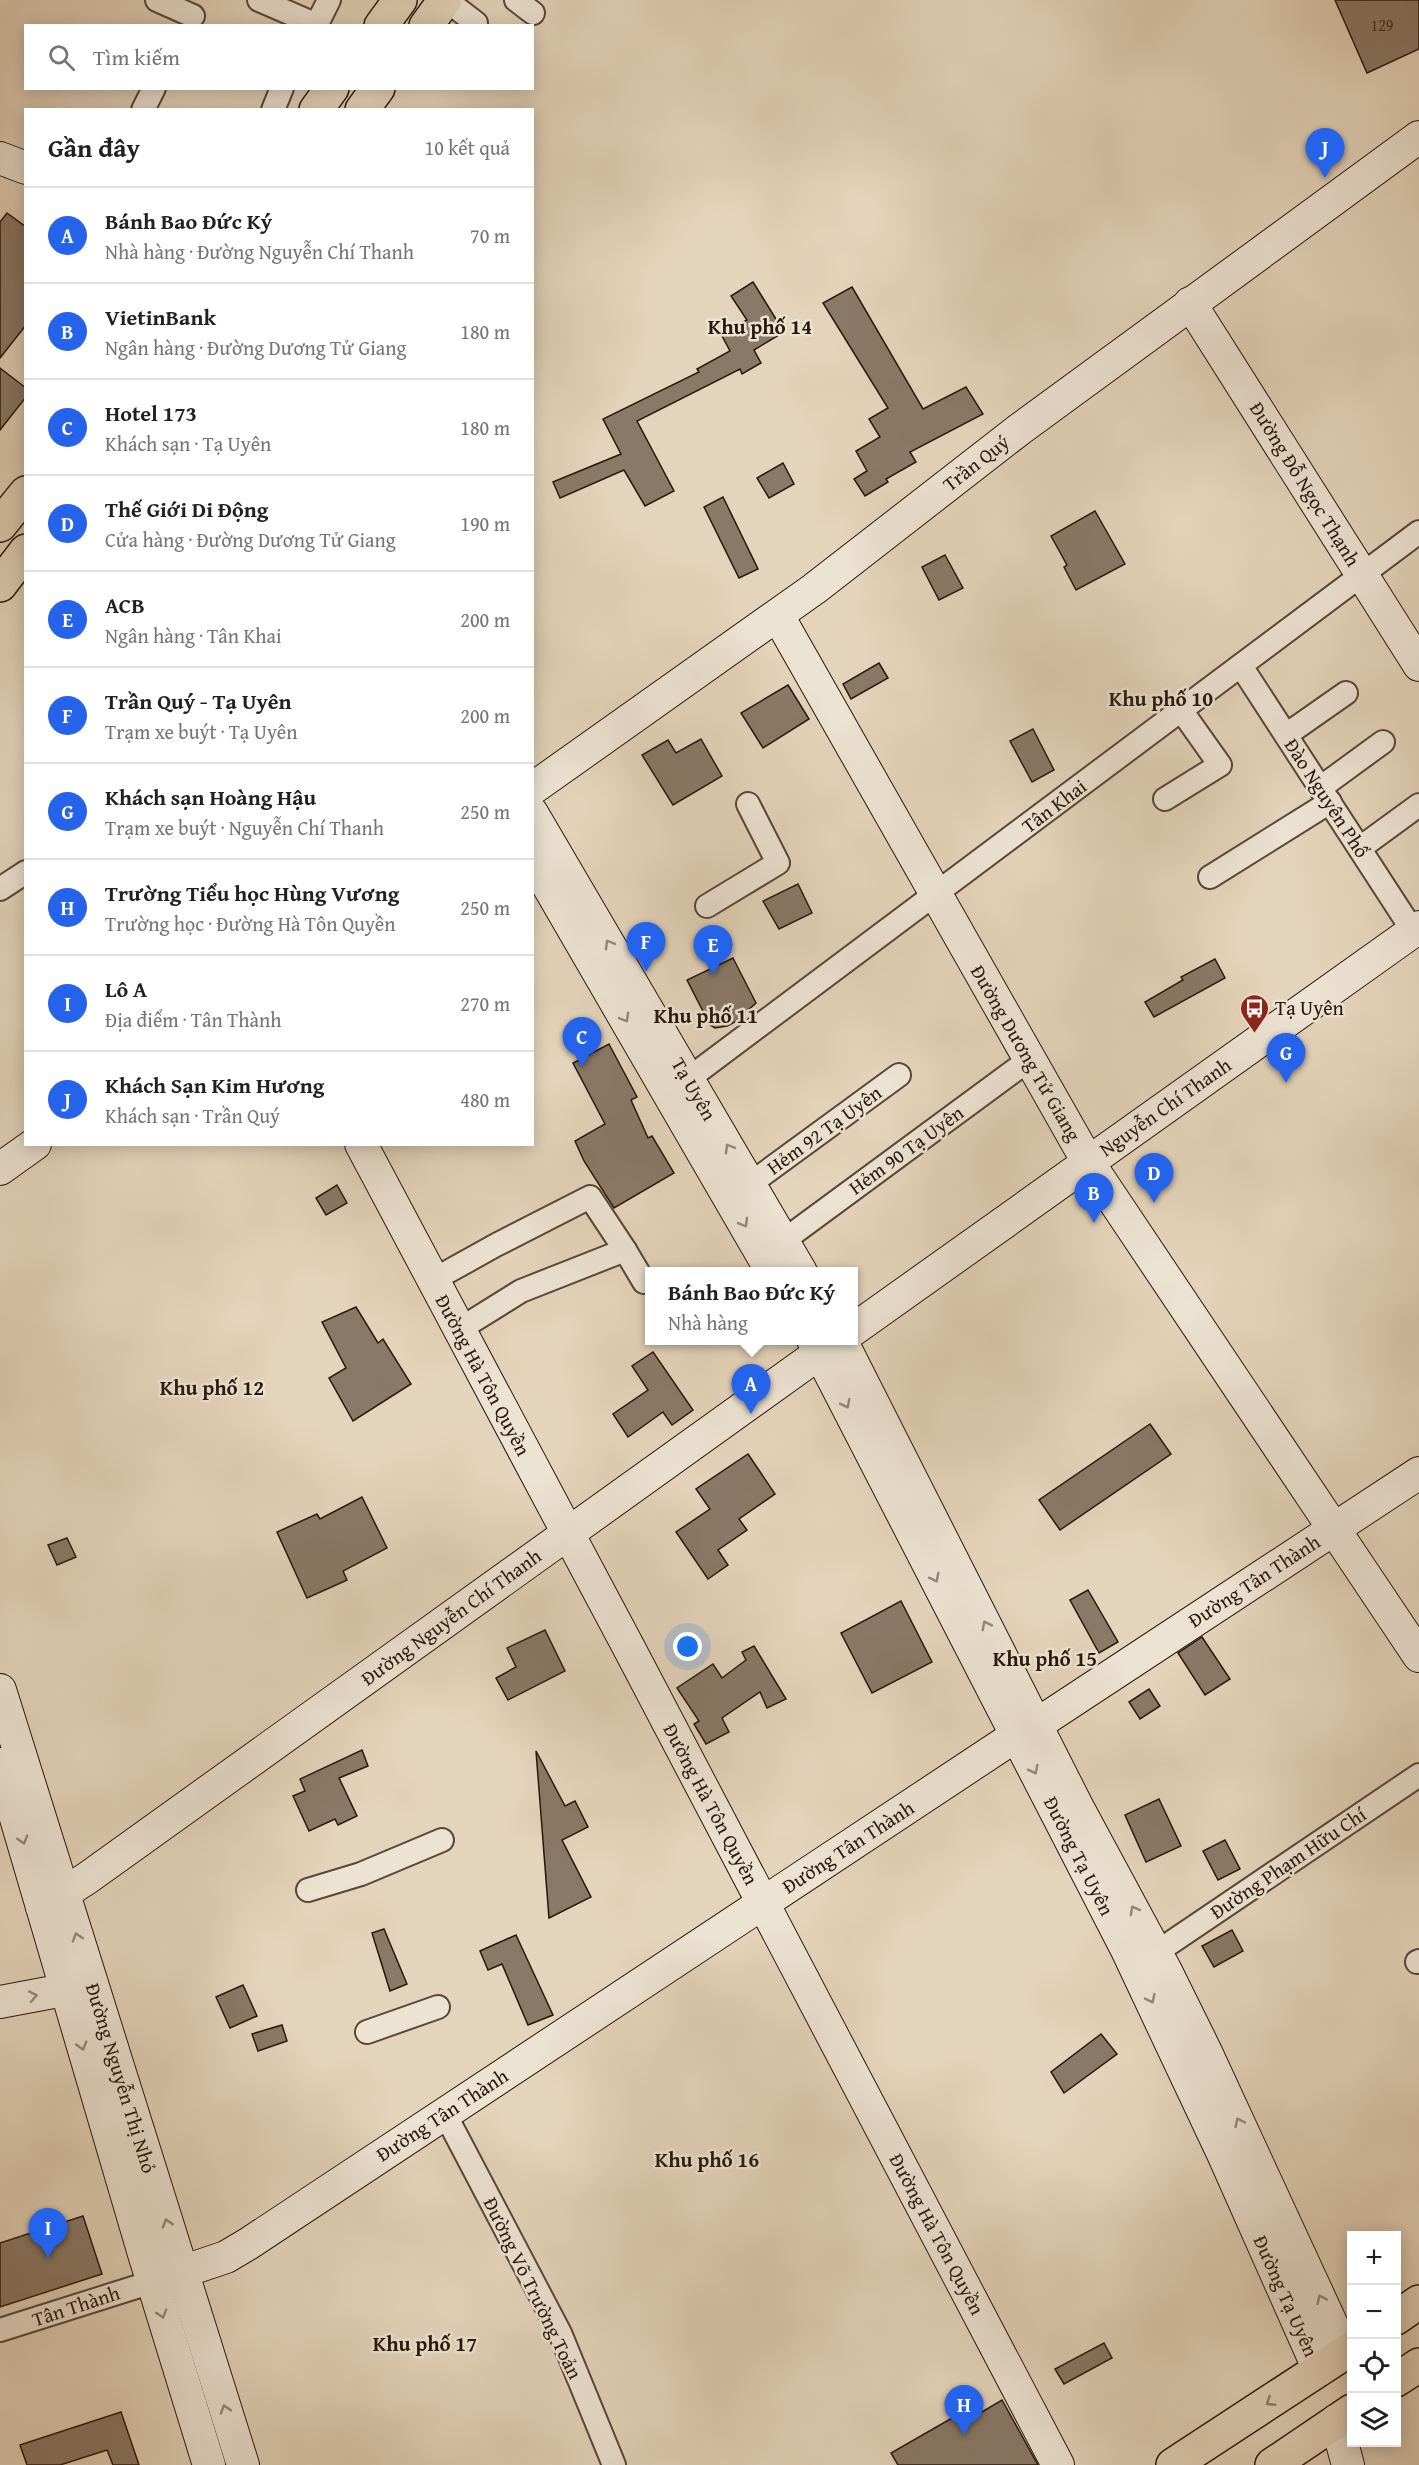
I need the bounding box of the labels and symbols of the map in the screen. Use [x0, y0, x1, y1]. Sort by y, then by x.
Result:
house number: 129 [1370, 13, 1394, 37]
pin: J [1306, 128, 1344, 178]
district label: Khu phố 14 [708, 311, 812, 342]
street label: Đường Đỗ Ngọc Thạnh [1243, 396, 1368, 572]
street label: Trần Quý [936, 427, 1015, 498]
district label: Khu phố 10 [1109, 683, 1213, 714]
street label: Đào Nguyên Phổ [1278, 732, 1377, 863]
street label: Tân Khai [1015, 771, 1092, 840]
pin: F [626, 922, 666, 972]
pin: E [694, 926, 732, 975]
one-way arrow [605, 940, 617, 950]
street label: Đường Dương Tử Giang [964, 959, 1089, 1146]
bus stop icon: Tạ Uyên [1238, 992, 1270, 1034]
place label: Tạ Uyên [1275, 993, 1344, 1022]
district label: Khu phố 11 [654, 1000, 758, 1031]
one-way arrow [618, 1012, 629, 1022]
pin: C [562, 1018, 602, 1067]
pin: G [1266, 1034, 1306, 1083]
street label: Nguyễn Chí Thanh [1093, 1050, 1237, 1163]
street label: Tạ Uyên [665, 1052, 724, 1126]
street label: Hẻm 92 Tạ Uyên [760, 1078, 887, 1181]
street label: Hẻm 90 Tạ Uyên [842, 1098, 969, 1201]
one-way arrow [725, 1144, 736, 1155]
pin: D [1134, 1154, 1174, 1203]
pin: B [1074, 1174, 1114, 1223]
one-way arrow [737, 1217, 748, 1227]
street label: Đường Hà Tôn Quyền [429, 1289, 538, 1461]
pin: A [732, 1364, 771, 1414]
district label: Khu phố 12 [160, 1372, 264, 1403]
one-way arrow [839, 1398, 850, 1408]
street label: Đường Tân Thành [1182, 1527, 1325, 1634]
street label: Đường Nguyễn Chí Thanh [354, 1541, 547, 1692]
one-way arrow [928, 1571, 940, 1582]
one-way arrow [982, 1620, 993, 1631]
your location [673, 1632, 702, 1661]
district label: Khu phố 15 [993, 1643, 1097, 1674]
street label: Đường Hà Tôn Quyền [657, 1718, 766, 1890]
one-way arrow [1027, 1763, 1038, 1774]
street label: Đường Tạ Uyên [1037, 1791, 1122, 1920]
street label: Đường Tân Thành [776, 1793, 919, 1900]
street label: Đường Phạm Hữu Chí [1204, 1799, 1372, 1926]
one-way arrow [16, 1834, 28, 1845]
one-way arrow [1130, 1906, 1141, 1916]
one-way arrow [72, 1932, 84, 1943]
street label: Đường Nguyễn Thị Nhỏ [79, 1979, 164, 2176]
one-way arrow [27, 1990, 37, 2003]
one-way arrow [1144, 1993, 1156, 2004]
one-way arrow [75, 2040, 87, 2051]
street label: Đường Tân Thành [370, 2061, 513, 2168]
one-way arrow [1234, 2118, 1246, 2129]
district label: Khu phố 16 [655, 2144, 759, 2175]
street label: Đường Hà Tôn Quyền [883, 2148, 992, 2320]
street label: Đường Võ Trường Toản [477, 2192, 590, 2384]
pin: I [28, 2208, 68, 2258]
one-way arrow [162, 2218, 174, 2229]
street label: Đường Tạ Uyên [1247, 2230, 1326, 2361]
street label: Tân Thành [28, 2278, 123, 2333]
one-way arrow [1316, 2295, 1328, 2306]
one-way arrow [155, 2308, 167, 2319]
district label: Khu phố 17 [373, 2328, 477, 2359]
pin: H [944, 2386, 984, 2435]
one-way arrow [1266, 2394, 1276, 2406]
one-way arrow [220, 2404, 232, 2415]

